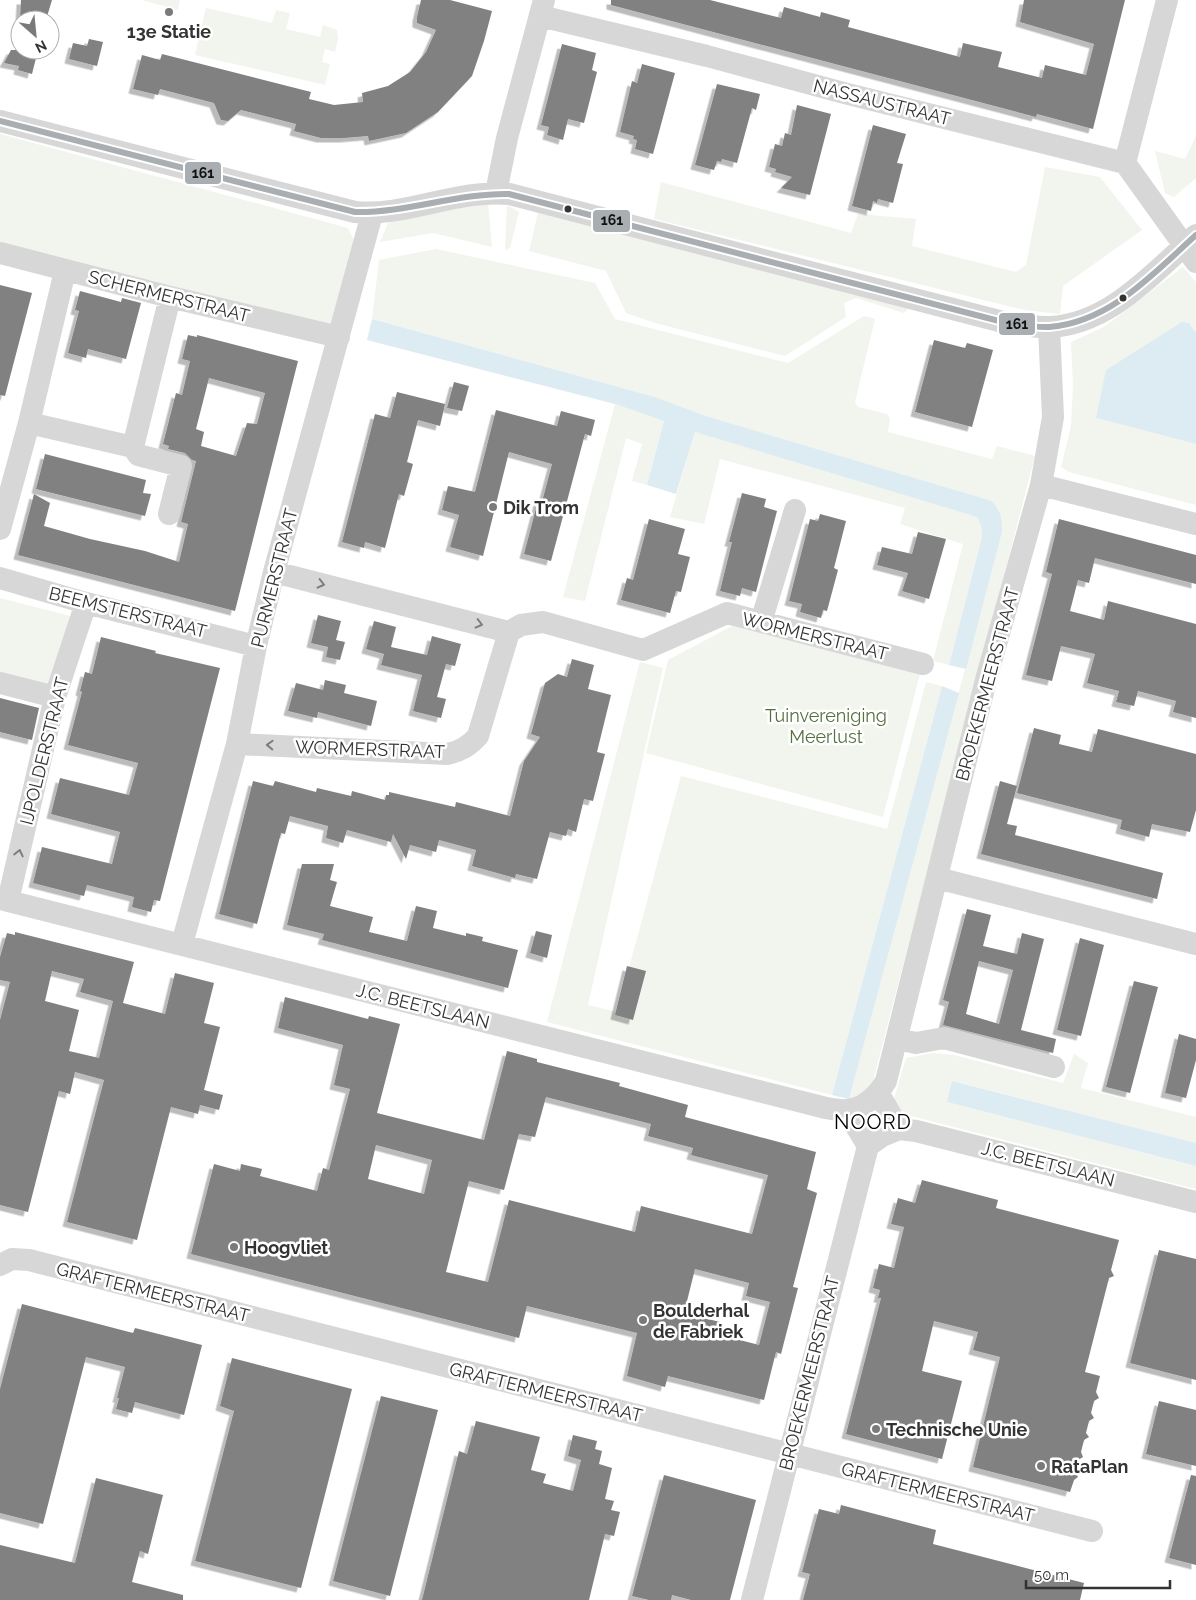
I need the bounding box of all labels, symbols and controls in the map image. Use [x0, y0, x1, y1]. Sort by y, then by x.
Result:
marker: 13e Statie [163, 6, 175, 18]
north arrow [10, 10, 60, 60]
place label: 13e Statie [127, 21, 211, 42]
text: N [33, 37, 49, 56]
street label: NASSAUSTRAAT [811, 75, 953, 129]
line badge: 161 [184, 161, 222, 185]
text: 161 [192, 165, 214, 181]
unlabelled marker [563, 204, 573, 214]
line badge: 161 [592, 209, 631, 233]
text: 161 [601, 212, 623, 228]
street label: SCHERMERSTRAAT [86, 266, 252, 326]
unlabelled marker [1118, 293, 1128, 303]
line badge: 161 [998, 312, 1036, 336]
text: 161 [1006, 316, 1028, 332]
place label: Dik Trom [503, 497, 579, 518]
marker: Dik Trom [487, 501, 499, 513]
street label: PURMERSTRAAT [247, 506, 301, 650]
one-way arrow [317, 578, 326, 589]
street label: BEEMSTERSTRAAT [47, 582, 209, 642]
street label: BROEKERMEERSTRAAT [951, 585, 1023, 783]
street label: WORMERSTRAAT [740, 608, 890, 664]
one-way arrow [474, 618, 483, 629]
street label: IJPOLDERSTRAAT [15, 675, 73, 827]
park label: Tuinvereniging Meerlust [765, 705, 887, 747]
street label: WORMERSTRAAT [295, 736, 445, 762]
one-way arrow [265, 740, 273, 751]
one-way arrow [13, 849, 24, 858]
street label: J.C. BEETSLAAN [354, 979, 492, 1033]
district label: NOORD [834, 1110, 912, 1134]
street label: J.C. BEETSLAAN [979, 1137, 1117, 1191]
place label: Hoogvliet [244, 1237, 328, 1258]
marker: Hoogvliet [228, 1241, 240, 1253]
street label: GRAFTERMEERSTRAAT [54, 1258, 252, 1326]
street label: BROEKERMEERSTRAAT [775, 1274, 843, 1472]
place label: Boulderhal de Fabriek [653, 1300, 750, 1342]
marker: Boulderhal de Fabriek [637, 1314, 649, 1326]
street label: GRAFTERMEERSTRAAT [447, 1358, 645, 1426]
place label: Technische Unie [886, 1419, 1027, 1440]
marker: Technische Unie [870, 1423, 882, 1435]
place label: RataPlan [1051, 1456, 1128, 1477]
street label: GRAFTERMEERSTRAAT [839, 1458, 1037, 1526]
marker: RataPlan [1035, 1460, 1047, 1472]
scale bar [1026, 1558, 1170, 1590]
text: 50 m [1034, 1566, 1069, 1584]

